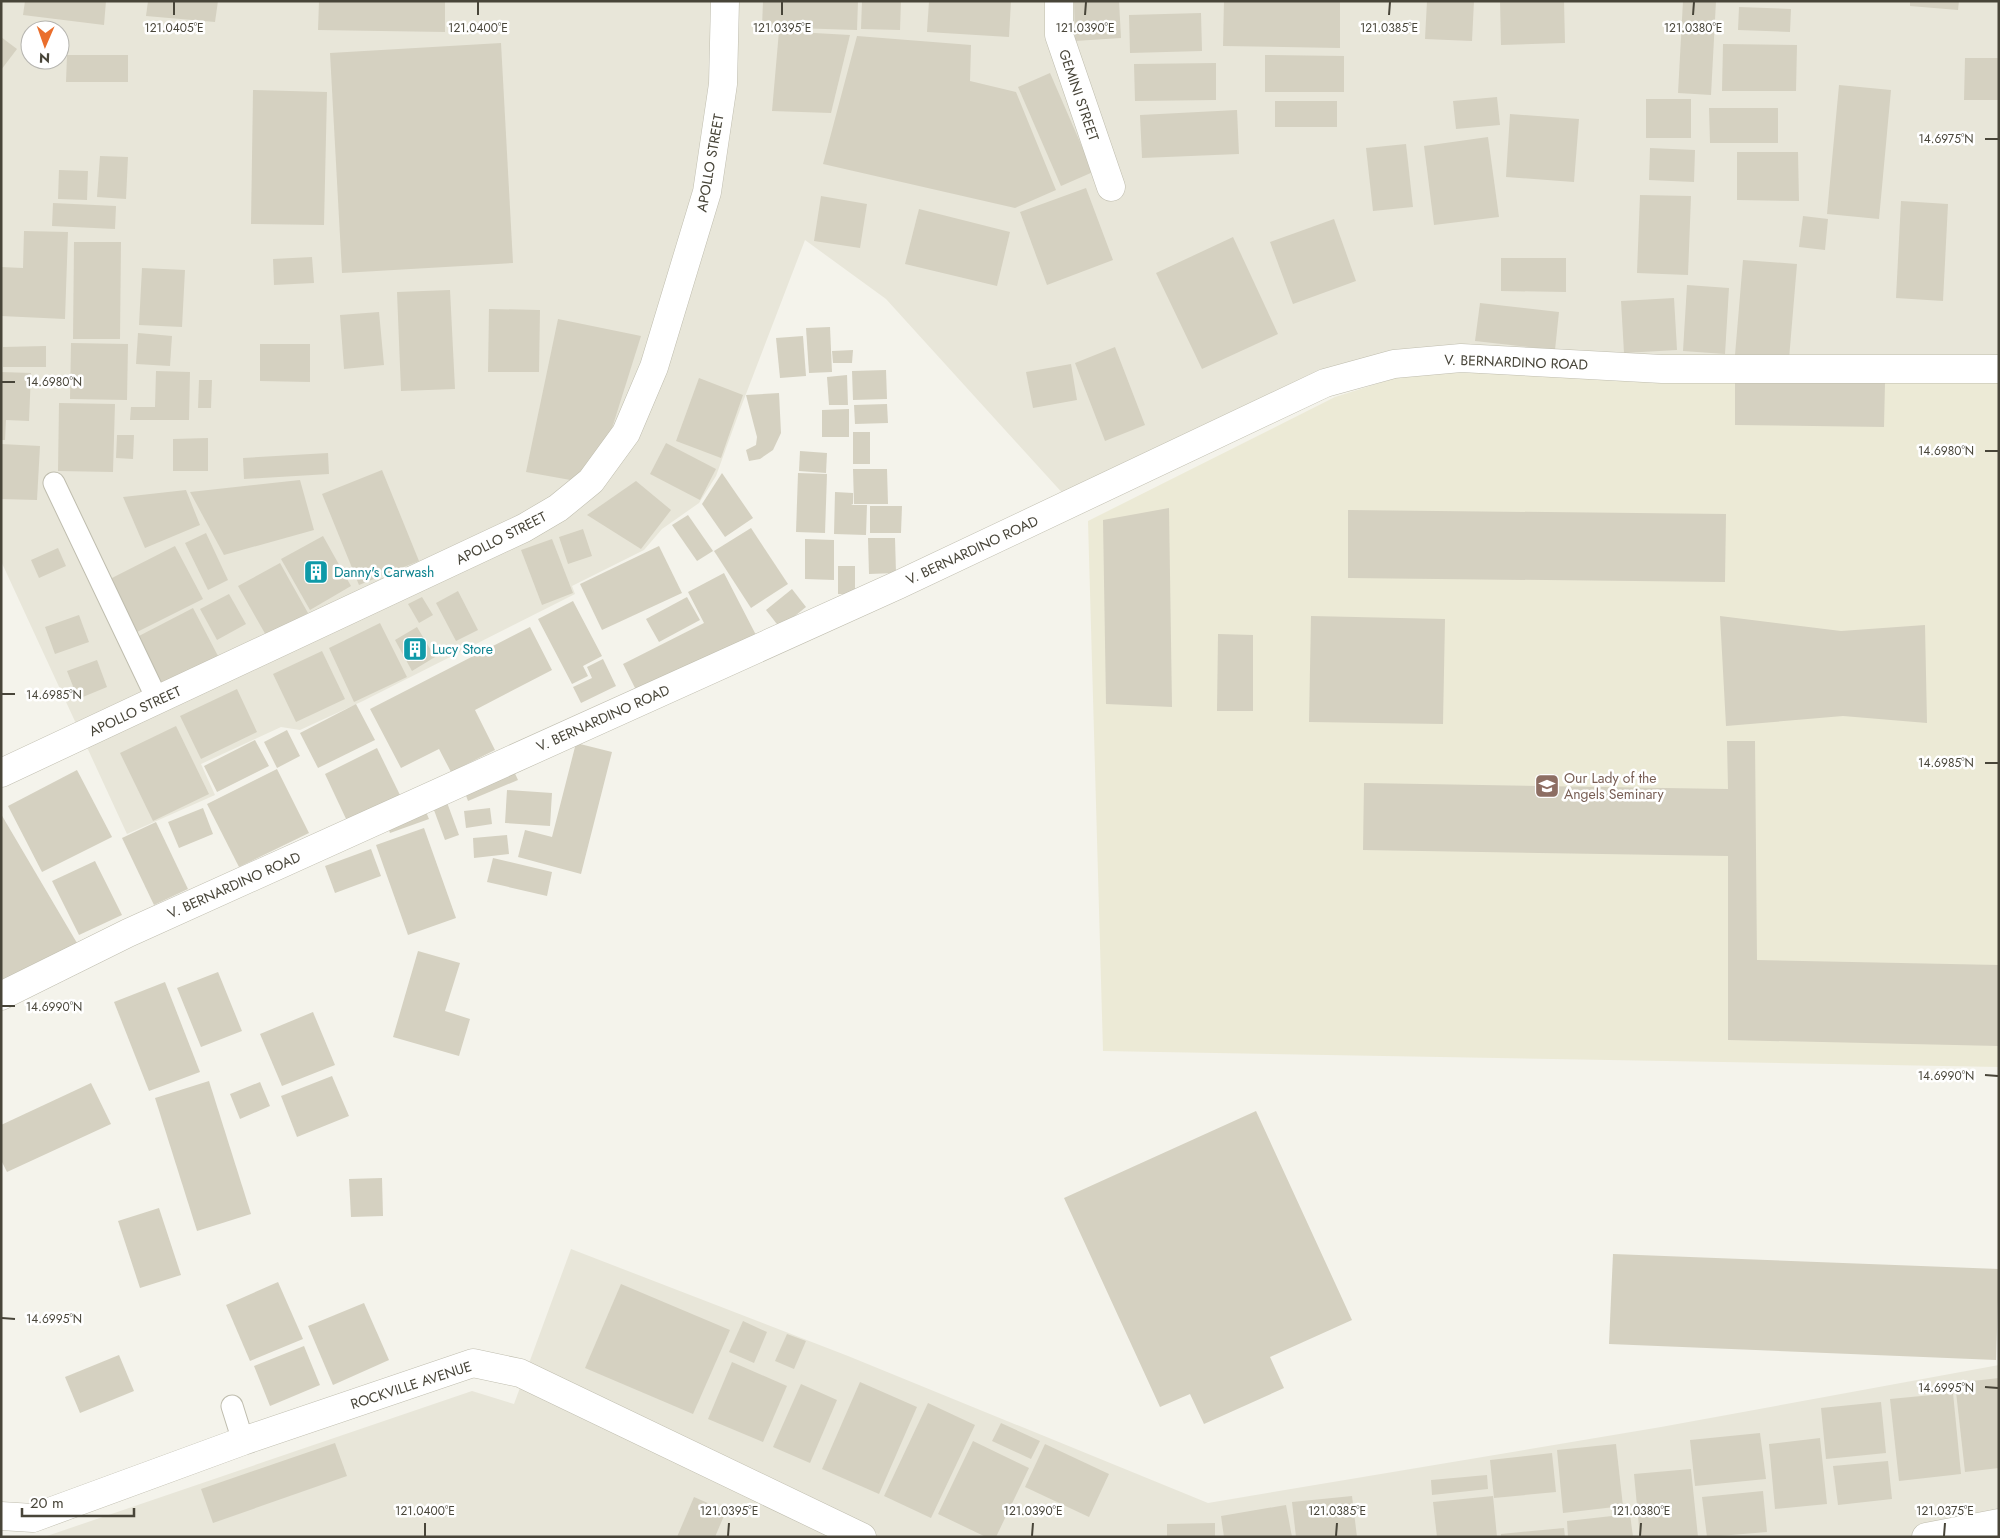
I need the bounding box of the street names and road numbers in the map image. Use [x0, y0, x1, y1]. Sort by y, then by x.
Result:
street label: GEMINI STREET [1054, 46, 1104, 144]
street label: APOLLO STREET [692, 112, 729, 214]
street label: V. BERNARDINO ROAD [1444, 349, 1588, 375]
street label: APOLLO STREET [452, 506, 550, 569]
street label: V. BERNARDINO ROAD [903, 511, 1041, 589]
street label: V. BERNARDINO ROAD [533, 680, 673, 756]
street label: APOLLO STREET [86, 681, 185, 741]
street label: V. BERNARDINO ROAD [164, 847, 304, 923]
street label: ROCKVILLE AVENUE [348, 1356, 474, 1414]

